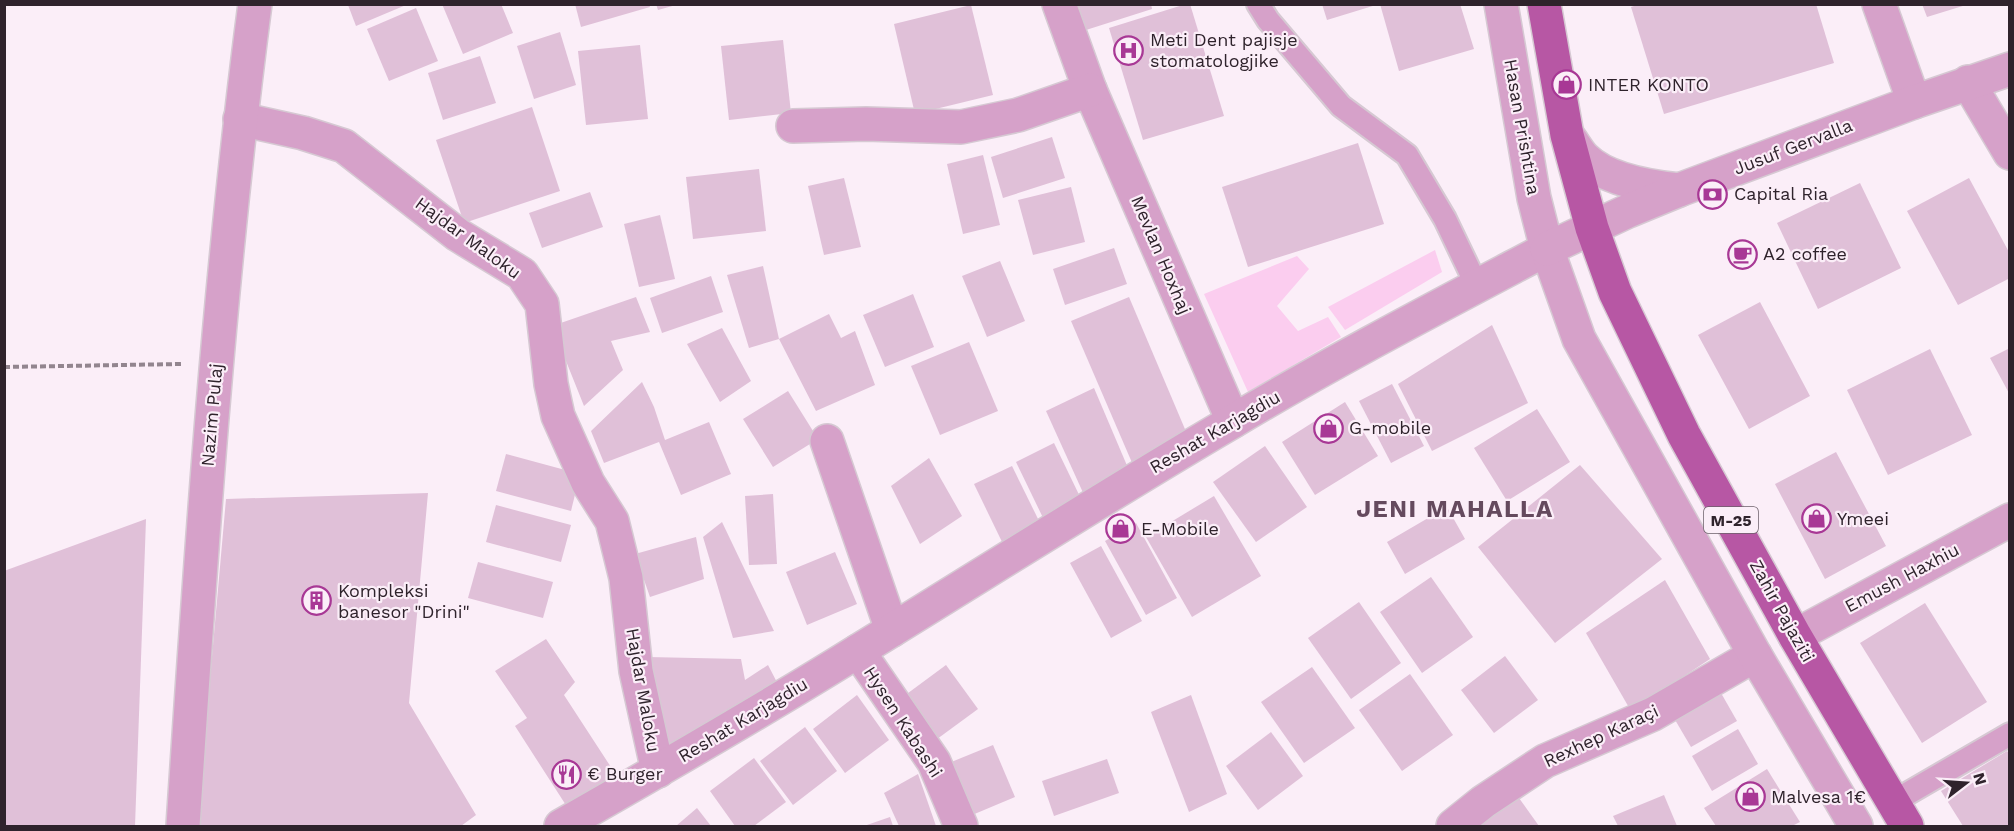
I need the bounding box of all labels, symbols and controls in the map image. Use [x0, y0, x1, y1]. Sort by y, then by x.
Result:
place label: Meti Dent pajisje stomatologjike [1150, 29, 1298, 71]
hospital icon: Meti Dent pajisje stomatologjike [1113, 34, 1145, 66]
street label: Hasan Prishtina [1500, 57, 1545, 196]
shop icon: INTER KONTO [1551, 69, 1583, 101]
place label: INTER KONTO [1588, 74, 1709, 95]
street label: Jusuf Gervalla [1730, 114, 1855, 179]
bank icon: Capital Ria [1697, 178, 1729, 210]
place label: Capital Ria [1734, 183, 1828, 204]
street label: Hajdar Maloku [411, 192, 525, 283]
street label: Mevlan Hoxhaj [1127, 192, 1196, 317]
cafe icon: A2 coffee [1726, 238, 1758, 270]
place label: A2 coffee [1763, 243, 1847, 264]
street label: Nazim Pulaj [197, 362, 226, 467]
street label: Reshat Karjagdiu [1146, 386, 1284, 477]
shop icon: G-mobile [1312, 412, 1344, 444]
place label: G-mobile [1349, 417, 1431, 438]
district label: JENI MAHALLA [1356, 495, 1554, 523]
shop icon: Ymeei [1800, 503, 1832, 535]
road number: M-25 [1704, 507, 1758, 533]
place label: Ymeei [1837, 508, 1889, 529]
shop icon: E-Mobile [1104, 513, 1136, 545]
place label: E-Mobile [1141, 518, 1219, 539]
street label: Emush Haxhiu [1841, 539, 1963, 617]
street label: Zahir Pajaziti [1746, 556, 1819, 665]
place label: Kompleksi banesor "Drini" [338, 580, 470, 622]
building icon: Kompleksi banesor "Drini" [301, 585, 333, 617]
street label: Hajdar Maloku [622, 626, 665, 754]
street label: Hysen Kabashi [860, 662, 947, 781]
street label: Reshat Karjagdiu [674, 673, 811, 766]
street label: Rexhep Karaçi [1540, 700, 1661, 771]
north arrow [1936, 753, 1996, 813]
restaurant icon: € Burger [550, 758, 582, 790]
place label: € Burger [587, 763, 663, 784]
text: N [1969, 770, 1991, 787]
shop icon: Malvesa 1€ [1734, 781, 1766, 813]
place label: Malvesa 1€ [1771, 786, 1866, 807]

